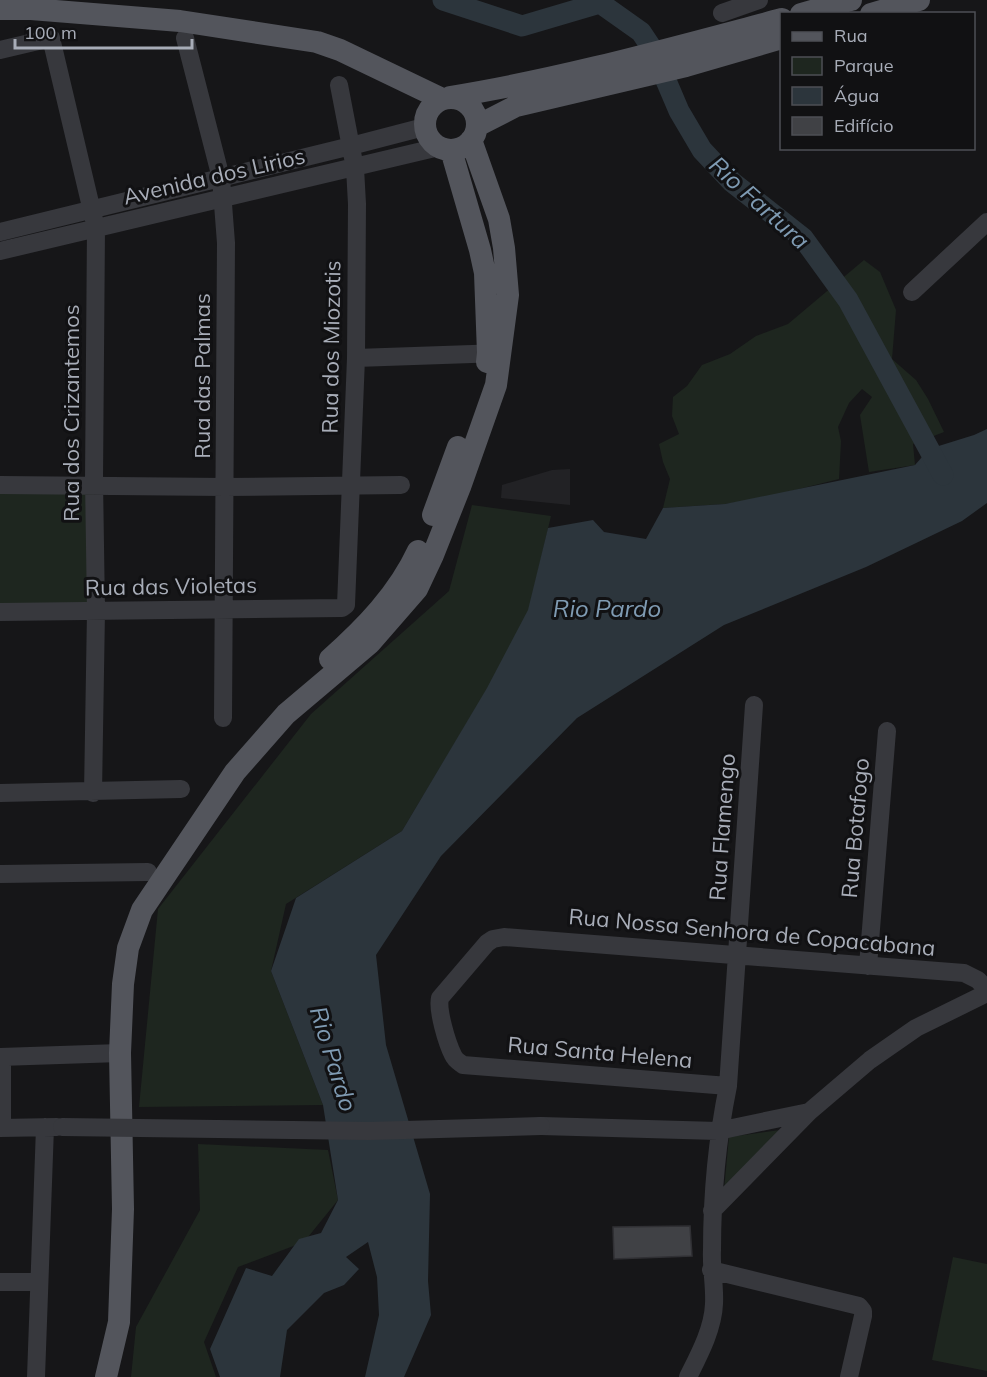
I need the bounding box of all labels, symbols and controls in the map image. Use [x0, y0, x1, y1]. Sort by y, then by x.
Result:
scale bar [15, 12, 192, 50]
legend [780, 12, 975, 150]
text: 100 m [24, 21, 77, 44]
text: Rua [834, 24, 868, 47]
text: Parque [834, 54, 893, 77]
text: Água [834, 84, 879, 107]
text: Edifício [834, 114, 893, 137]
street label: Avenida dos Lirios [120, 141, 308, 211]
water label: Rio Fartura [703, 150, 816, 255]
street label: Rua dos Miozotis [315, 260, 347, 434]
street label: Rua das Palmas [188, 293, 216, 459]
street label: Rua dos Crizantemos [57, 304, 85, 522]
street label: Rua das Violetas [85, 571, 257, 601]
water label: Rio Pardo [553, 593, 661, 623]
street label: Rua Flamengo [703, 752, 741, 902]
street label: Rua Botafogo [835, 757, 875, 899]
street label: Rua Nossa Senhora de Copacabana [567, 902, 937, 962]
water label: Rio Pardo [304, 1002, 364, 1115]
street label: Rua Santa Helena [506, 1030, 694, 1074]

